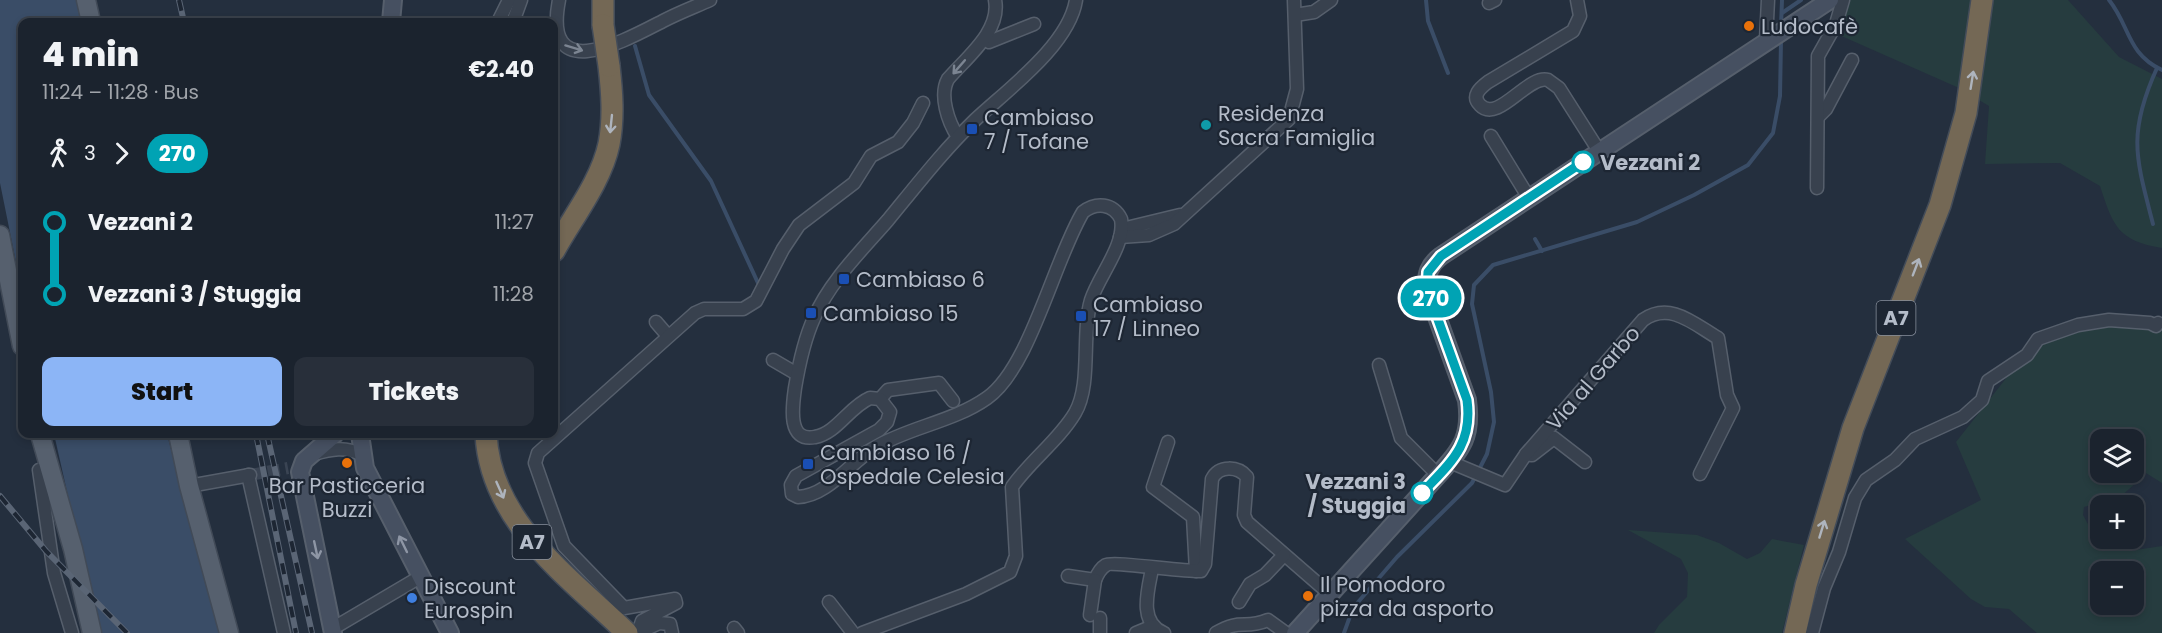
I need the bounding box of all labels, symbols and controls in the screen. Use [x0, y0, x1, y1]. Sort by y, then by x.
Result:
place label: Ludocafè [1761, 12, 1858, 41]
marker: Ludocafè [1742, 19, 1756, 33]
text: 4 min [42, 31, 139, 78]
one-way arrow [564, 43, 583, 54]
text: €2.40 [468, 54, 534, 85]
one-way arrow [952, 59, 966, 74]
one-way arrow [1966, 71, 1977, 91]
text: 11:24 – 11:28 · Bus [42, 78, 199, 106]
place label: Residenza Sacra Famiglia [1218, 99, 1375, 152]
place label: Cambiaso 7 / Tofane [984, 103, 1094, 156]
one-way arrow [605, 114, 616, 134]
marker: Residenza Sacra Famiglia [1199, 118, 1213, 132]
marker: Cambiaso 7 / Tofane [965, 122, 979, 136]
icon: walk [42, 137, 75, 170]
icon: forward [105, 137, 138, 170]
text: 3 [84, 139, 96, 167]
text: 270 [159, 139, 196, 168]
place label: Vezzani 2 [1600, 148, 1700, 177]
marker: Vezzani 2 [1572, 151, 1594, 173]
text: Vezzani 2 [88, 207, 193, 238]
text: 11:27 [495, 208, 534, 236]
one-way arrow [1911, 258, 1922, 276]
place label: Cambiaso 6 [856, 265, 985, 294]
marker: Cambiaso 6 [837, 272, 851, 286]
line badge: 270 [1396, 278, 1466, 318]
text: Vezzani 3 / Stuggia [88, 279, 302, 310]
text: 11:28 [493, 280, 534, 308]
text: 270 [1413, 284, 1449, 313]
place label: Cambiaso 17 / Linneo [1093, 290, 1203, 343]
place label: Cambiaso 15 [823, 299, 959, 328]
road number: A7 [1876, 301, 1916, 335]
marker: Cambiaso 15 [804, 306, 818, 320]
marker: Cambiaso 17 / Linneo [1074, 309, 1088, 323]
street label: Via al Garbo [1539, 319, 1647, 437]
button: Start [42, 357, 282, 426]
button: Tickets [294, 357, 534, 426]
map controls [2090, 429, 2144, 615]
button: layers [2090, 429, 2144, 483]
place label: Cambiaso 16 / Ospedale Celesia [820, 438, 1005, 491]
marker: Bar Pasticceria Buzzi [340, 456, 354, 470]
marker: Cambiaso 16 / Ospedale Celesia [801, 457, 815, 471]
place label: Vezzani 3 / Stuggia [1305, 467, 1406, 520]
place label: Bar Pasticceria Buzzi [269, 471, 425, 524]
one-way arrow [495, 480, 506, 498]
marker: Vezzani 3 / Stuggia [1411, 482, 1433, 504]
button: + [2090, 495, 2144, 549]
one-way arrow [1817, 520, 1828, 539]
road number: A7 [512, 525, 552, 559]
one-way arrow [397, 536, 408, 554]
one-way arrow [310, 541, 322, 560]
button: − [2090, 561, 2144, 615]
place label: Il Pomodoro pizza da asporto [1320, 570, 1494, 623]
place label: Discount Eurospin [424, 572, 516, 625]
marker: Il Pomodoro pizza da asporto [1301, 589, 1315, 603]
marker: Discount Eurospin [405, 591, 419, 605]

